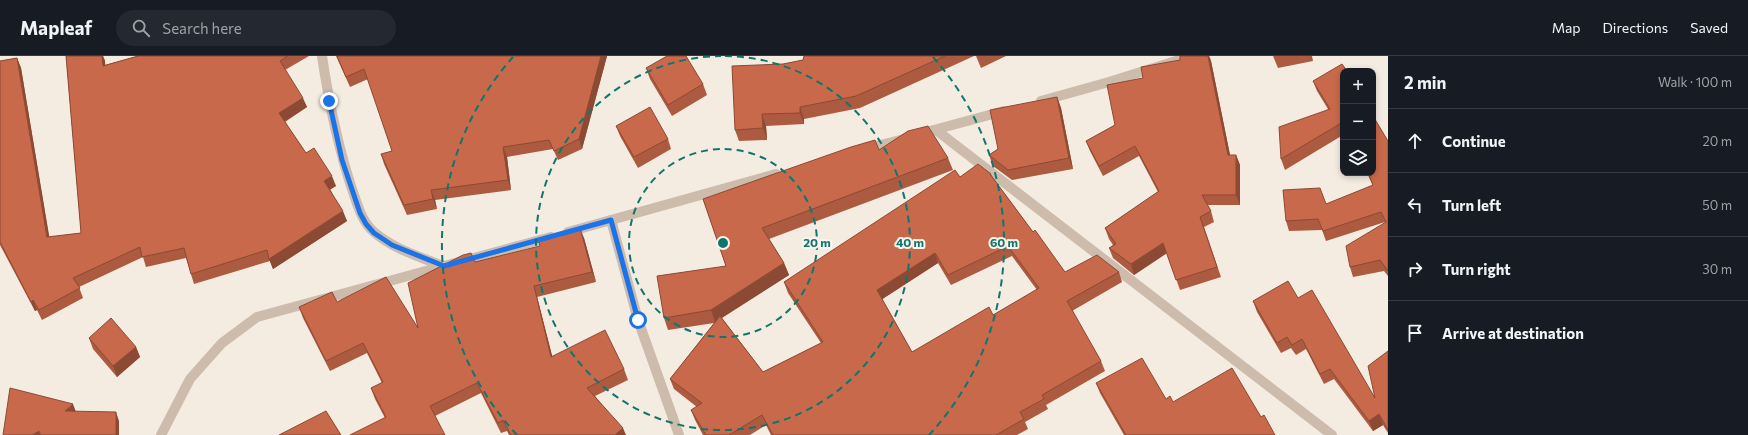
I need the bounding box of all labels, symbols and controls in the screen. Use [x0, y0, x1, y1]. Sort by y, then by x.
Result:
search box [116, 10, 396, 46]
text: Mapleaf [20, 16, 92, 39]
icon: search [130, 17, 152, 39]
text: Search here [162, 19, 242, 37]
text: Map [1552, 19, 1581, 36]
text: Directions [1603, 19, 1668, 36]
text: Saved [1690, 19, 1728, 36]
map controls [1340, 68, 1376, 176]
button: + [1340, 68, 1376, 104]
text: 2 min [1404, 72, 1446, 93]
text: Walk · 100 m [1658, 74, 1732, 90]
route end [320, 92, 338, 110]
button: − [1340, 104, 1376, 140]
icon: ahead [1404, 130, 1426, 152]
text: Continue [1442, 132, 1506, 150]
text: 20 m [1703, 133, 1732, 149]
button: layers [1340, 140, 1376, 176]
icon: left [1404, 194, 1426, 216]
text: Turn left [1442, 196, 1501, 214]
text: 50 m [1702, 197, 1732, 213]
text: 20 m [803, 235, 831, 249]
text: 40 m [896, 235, 924, 249]
text: 60 m [990, 235, 1018, 249]
centre of rings [716, 236, 730, 250]
icon: right [1404, 258, 1426, 280]
text: Turn right [1442, 260, 1511, 278]
text: 30 m [1702, 261, 1732, 277]
route start [629, 311, 647, 329]
icon: arrive [1404, 322, 1426, 344]
text: Arrive at destination [1442, 324, 1584, 342]

